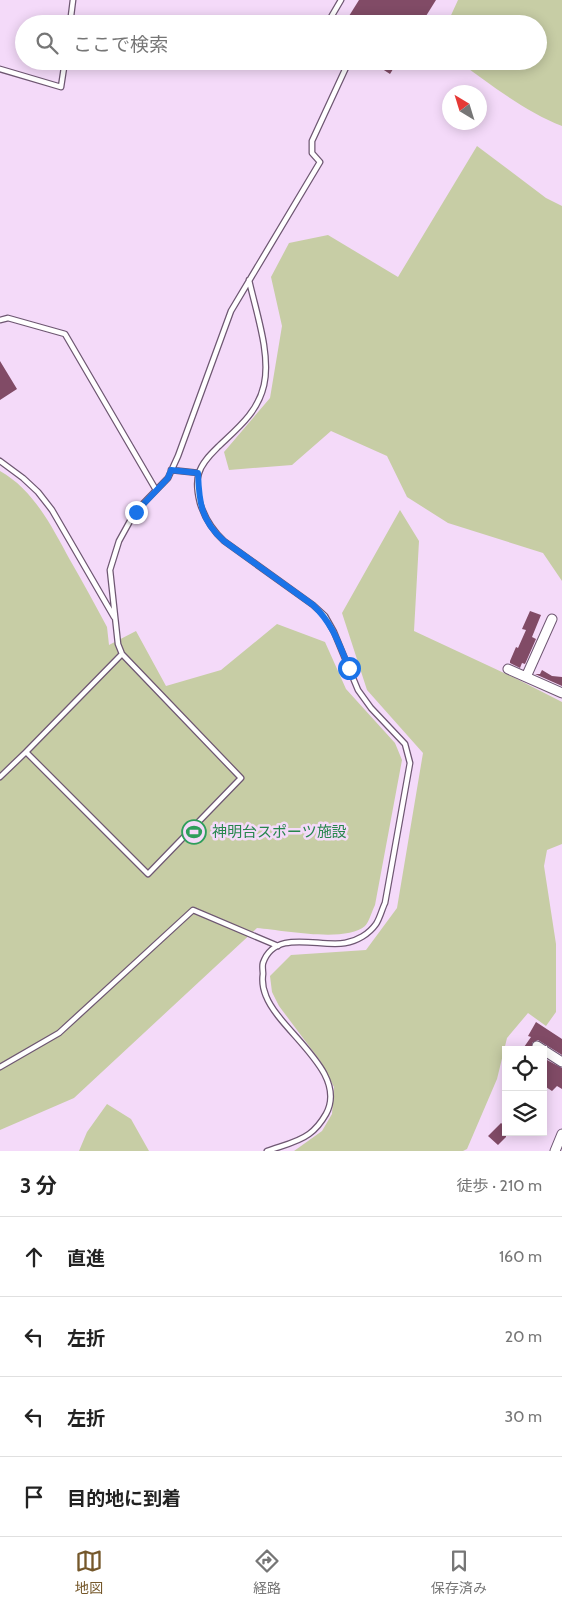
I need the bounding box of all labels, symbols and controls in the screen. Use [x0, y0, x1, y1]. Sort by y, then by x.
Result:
search box [15, 15, 547, 70]
icon: search [33, 29, 61, 57]
text: ここで検索 [73, 33, 168, 56]
north arrow [442, 85, 487, 130]
route end [125, 501, 148, 524]
route start [338, 657, 361, 680]
sports icon: 神明台スポーツ施設 [181, 819, 207, 845]
place label: 神明台スポーツ施設 [212, 823, 347, 841]
map controls [502, 1046, 547, 1136]
button: locate [502, 1046, 547, 1091]
button: layers [502, 1091, 547, 1136]
text: 3 分 [20, 1173, 57, 1198]
text: 徒歩 · 210 m [457, 1176, 542, 1195]
icon: ahead [20, 1243, 48, 1271]
text: 直進 [67, 1247, 105, 1270]
text: 160 m [499, 1247, 542, 1266]
icon: left [20, 1323, 48, 1351]
text: 左折 [67, 1327, 105, 1350]
text: 20 m [505, 1327, 542, 1346]
icon: left [20, 1403, 48, 1431]
text: 左折 [67, 1407, 105, 1430]
text: 30 m [505, 1407, 542, 1426]
icon: arrive [20, 1483, 48, 1511]
text: 目的地に到着 [67, 1487, 181, 1510]
tab: 地図 [75, 1547, 103, 1597]
tab: 経路 [253, 1547, 281, 1597]
tab: 保存済み [431, 1547, 487, 1597]

